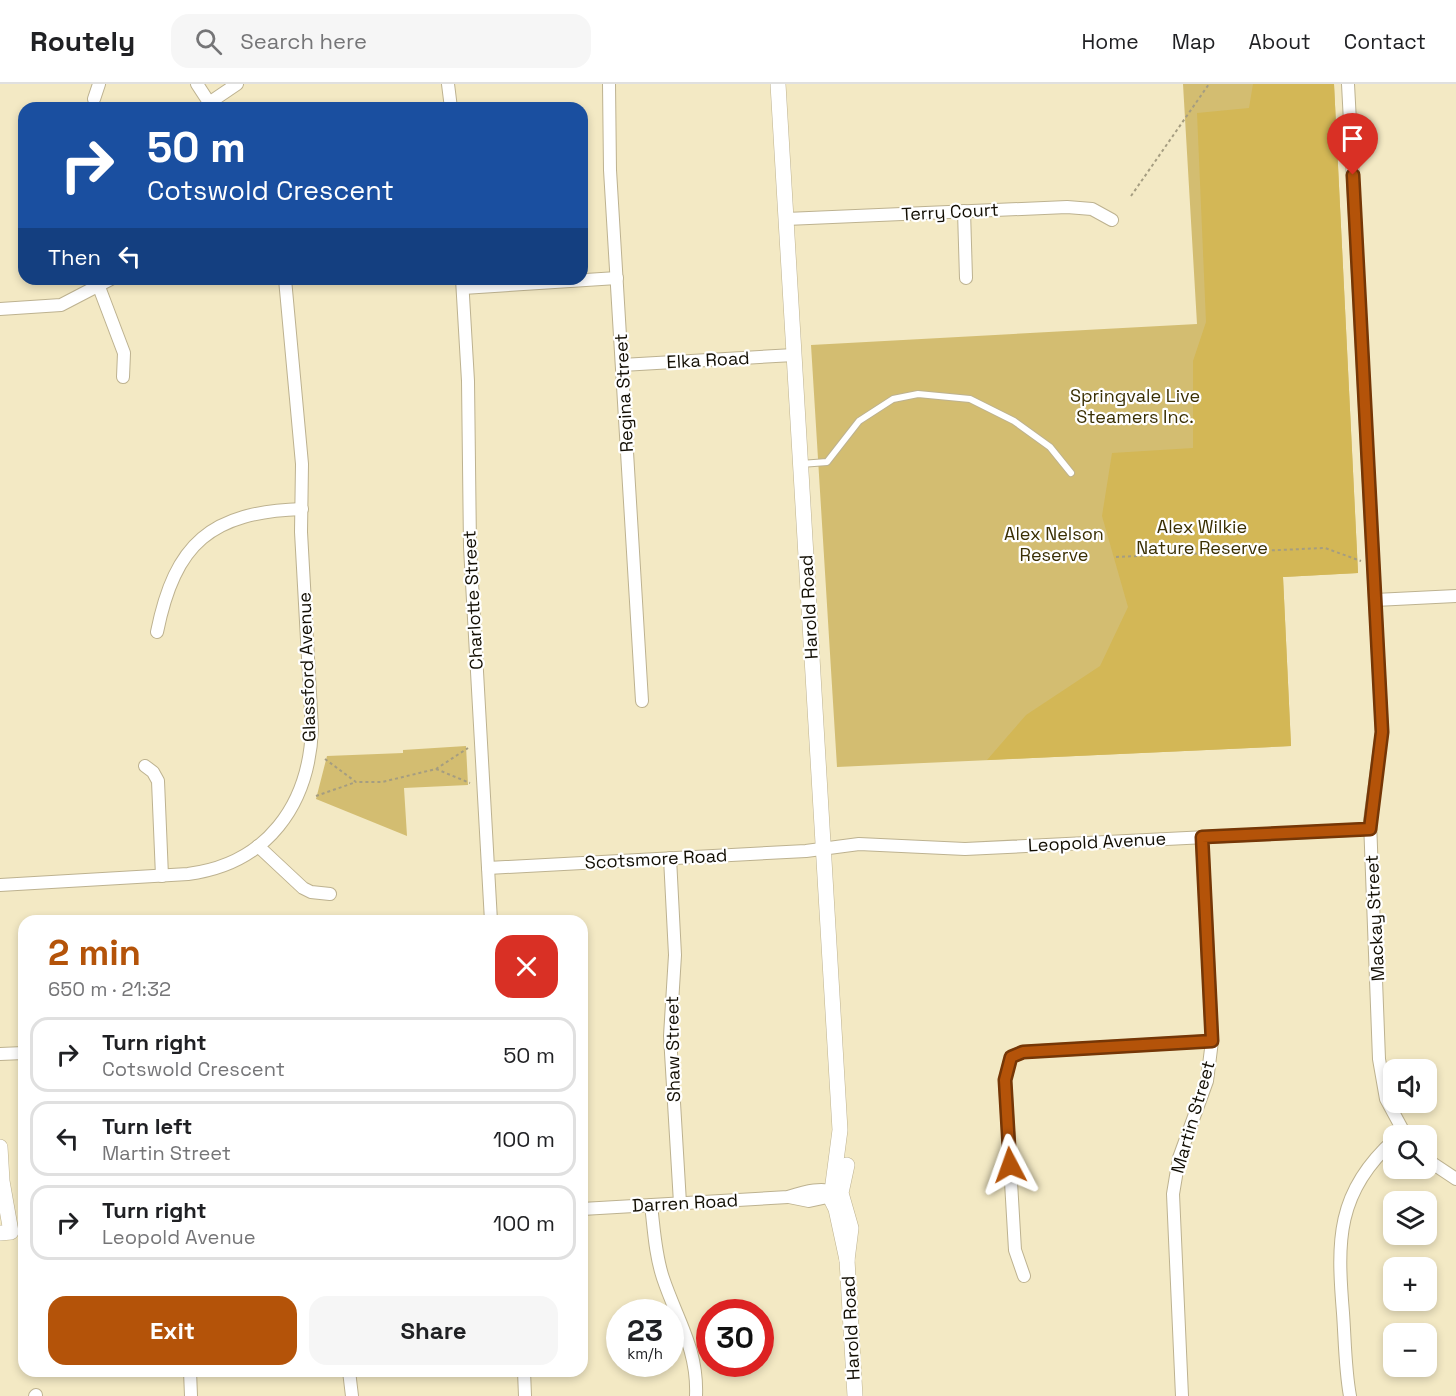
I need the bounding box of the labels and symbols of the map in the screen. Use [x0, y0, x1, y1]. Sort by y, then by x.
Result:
pin [1327, 113, 1378, 175]
street label: Terry Court [901, 197, 999, 226]
street label: Regina Street [609, 333, 638, 453]
street label: Elka Road [666, 346, 750, 373]
park label: Springvale Live Steamers Inc. [1070, 384, 1200, 428]
park label: Alex Wilkie Nature Reserve [1136, 515, 1268, 559]
park label: Alex Nelson Reserve [1004, 522, 1104, 566]
street label: Charlotte Street [457, 530, 488, 670]
street label: Harold Road [794, 554, 823, 660]
street label: Glassford Avenue [292, 592, 321, 742]
street label: Leopold Avenue [1027, 826, 1167, 857]
street label: Scotsmore Road [584, 843, 728, 874]
street label: Mackay Street [1360, 854, 1389, 982]
street label: Shaw Street [660, 996, 685, 1102]
street label: Martin Street [1165, 1058, 1220, 1176]
position arrow [978, 1133, 1042, 1197]
street label: Darren Road [631, 1188, 739, 1217]
street label: Harold Road [836, 1275, 865, 1381]
speed limit sign: 30 [696, 1299, 774, 1377]

